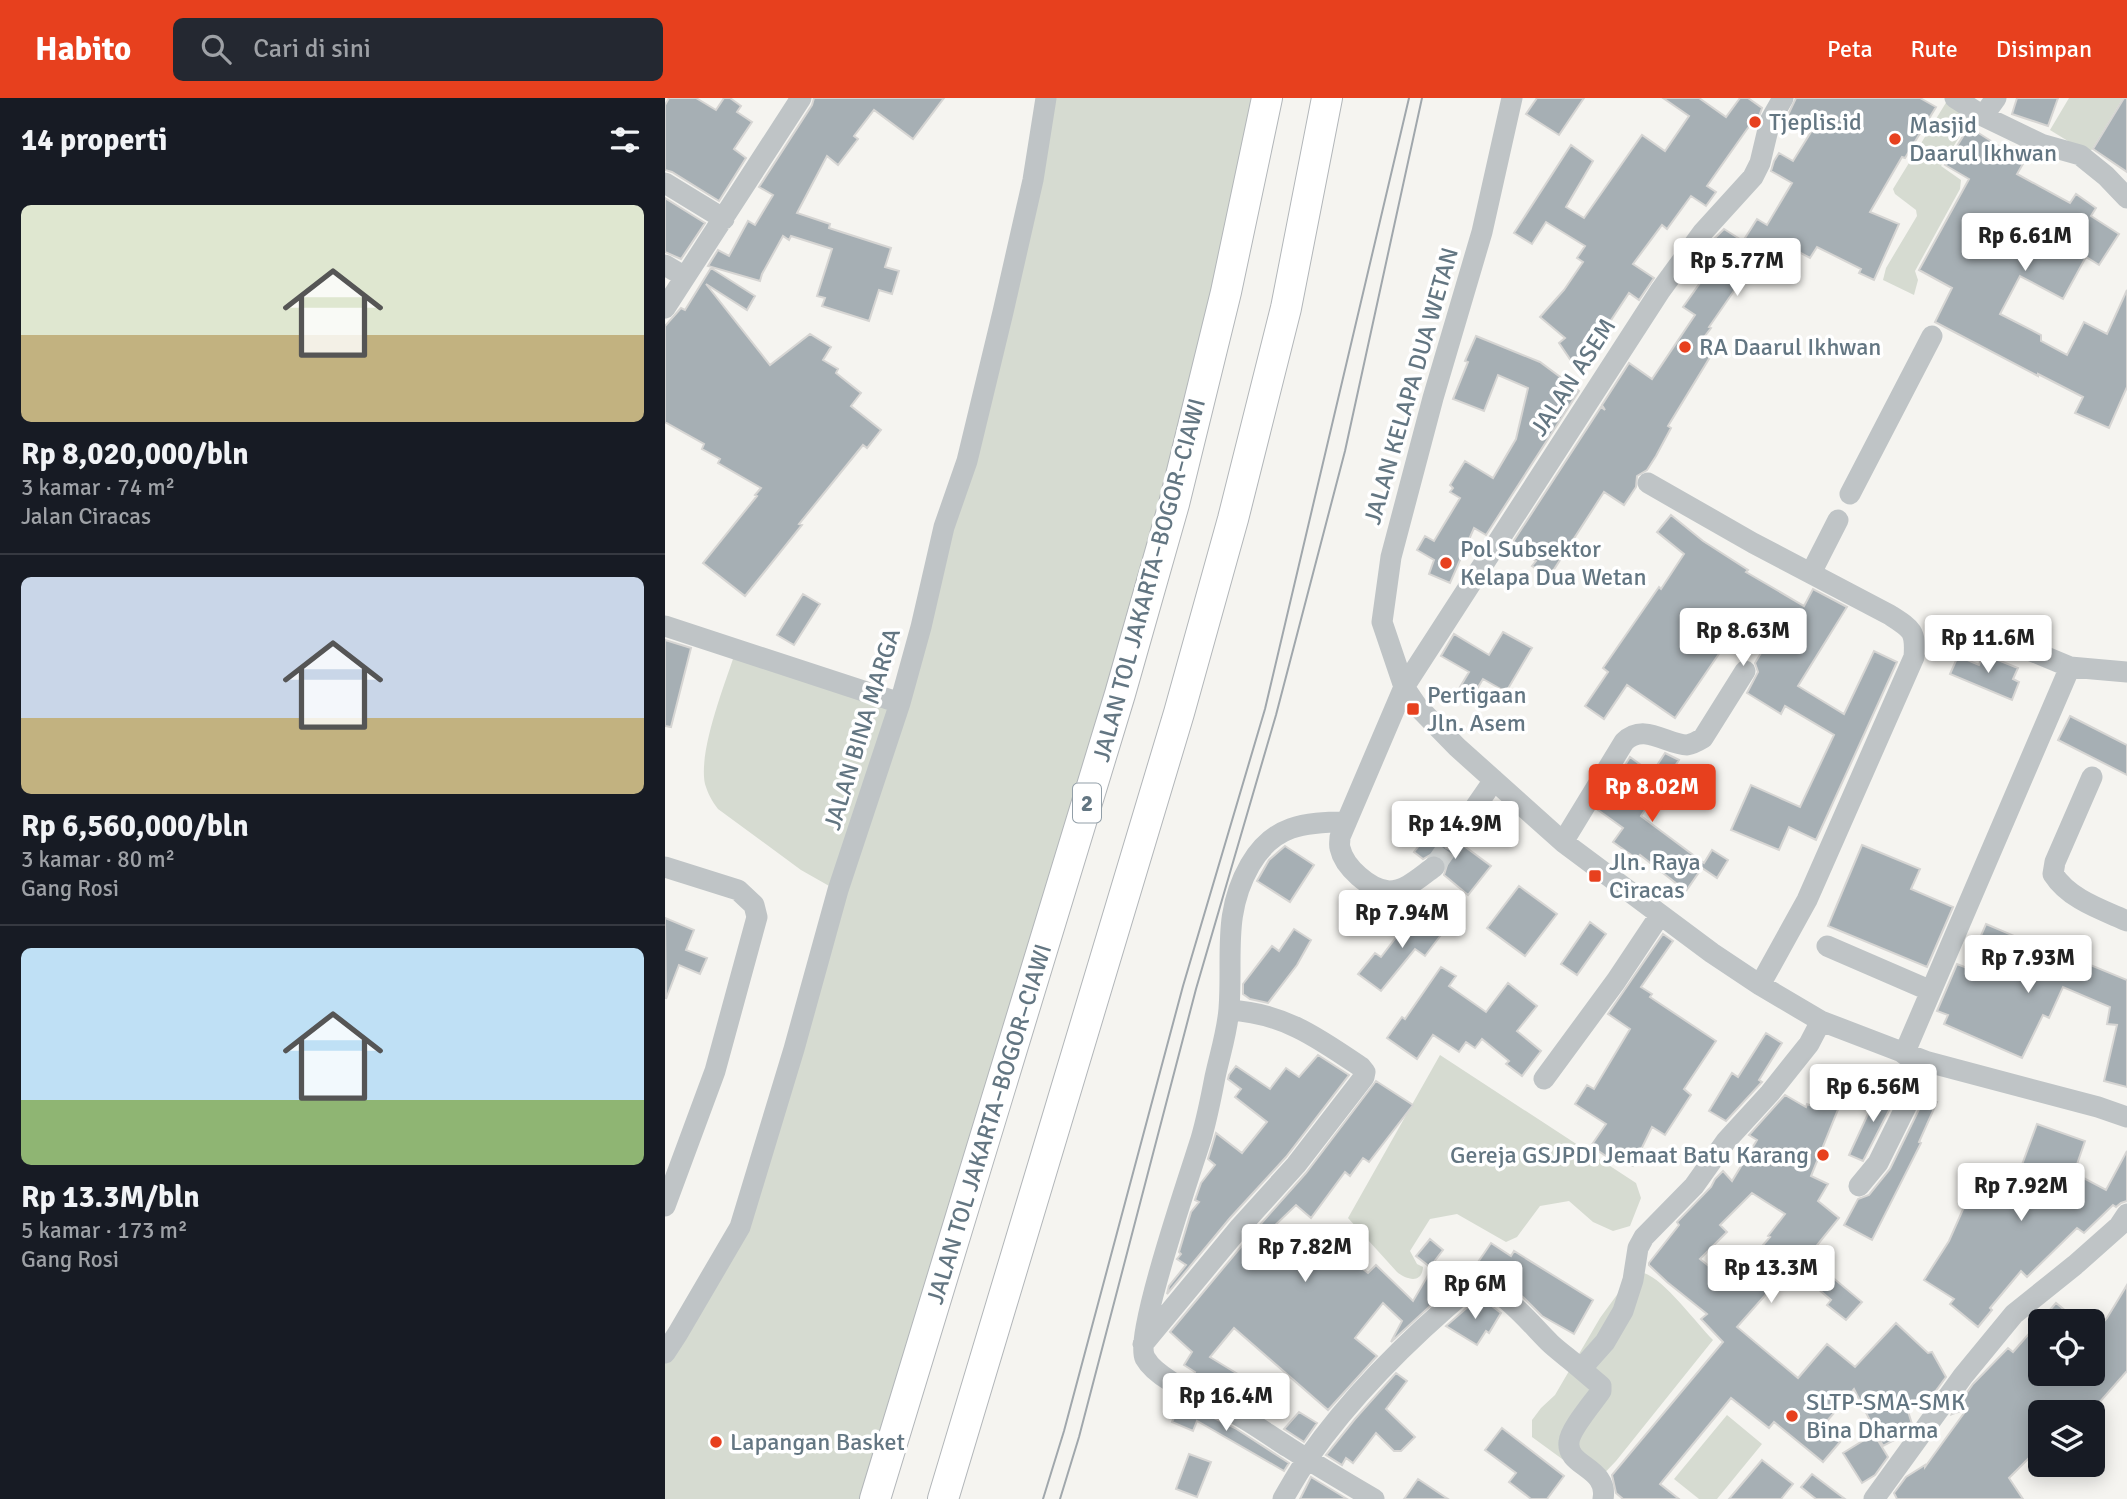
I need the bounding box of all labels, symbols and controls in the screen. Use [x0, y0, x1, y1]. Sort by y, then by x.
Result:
search box [173, 18, 663, 81]
text: Habito [35, 29, 131, 70]
icon: search [197, 30, 235, 68]
text: Cari di sini [253, 33, 371, 65]
text: Peta [1827, 34, 1873, 64]
text: Rute [1911, 34, 1958, 64]
text: Disimpan [1996, 34, 2092, 64]
place label: Tjeplis.id [1769, 107, 1862, 137]
place label: Masjid Daarul Ikhwan [1909, 110, 2057, 168]
marker: Tjeplis.id [1747, 114, 1763, 130]
icon: filters [606, 121, 644, 159]
text: 14 properti [21, 122, 168, 159]
marker: Masjid Daarul Ikhwan [1887, 131, 1903, 147]
pin: Rp 6.61M [1953, 214, 2097, 273]
text: Rp 6.61M [1978, 221, 2072, 250]
pin: Rp 5.77M [1665, 238, 1809, 298]
street label: JALAN KELAPA DUA WETAN [1357, 244, 1465, 528]
text: Rp 5.77M [1690, 246, 1784, 275]
icon: home [270, 250, 396, 376]
street label: JALAN ASEM [1524, 312, 1622, 442]
place label: RA Daarul Ikhwan [1699, 332, 1881, 362]
marker: RA Daarul Ikhwan [1677, 339, 1693, 355]
street label: JALAN TOL JAKARTA–BOGOR–CIAWI [1086, 395, 1212, 765]
text: Rp 8,020,000/bln [21, 436, 249, 473]
text: 3 kamar · 74 m² [21, 473, 175, 502]
text: Jalan Ciracas [21, 502, 151, 531]
place label: Pol Subsektor Kelapa Dua Wetan [1460, 534, 1647, 592]
marker: Pol Subsektor Kelapa Dua Wetan [1438, 555, 1454, 571]
pin: Rp 8.63M [1671, 608, 1815, 668]
text: Rp 8.63M [1696, 616, 1790, 645]
pin: Rp 11.6M [1916, 616, 2060, 675]
icon: home [270, 622, 396, 748]
text: Rp 11.6M [1941, 623, 2035, 652]
street label: JALAN BINA MARGA [817, 624, 907, 834]
place label: Pertigaan Jln. Asem [1427, 680, 1527, 738]
marker: Pertigaan Jln. Asem [1405, 701, 1421, 717]
pin: Rp 8.02M [1580, 764, 1724, 824]
text: Rp 8.02M [1605, 772, 1699, 801]
road number: 2 [1073, 783, 1101, 822]
pin: Rp 14.9M [1383, 802, 1527, 861]
text: Rp 6,560,000/bln [21, 808, 249, 845]
text: Rp 14.9M [1408, 809, 1502, 838]
text: 3 kamar · 80 m² [21, 845, 175, 874]
place label: Jln. Raya Ciracas [1609, 847, 1701, 905]
marker: Jln. Raya Ciracas [1587, 868, 1603, 884]
text: Gang Rosi [21, 874, 119, 903]
pin: Rp 7.94M [1330, 890, 1474, 950]
text: Rp 7.94M [1355, 898, 1449, 927]
pin: Rp 7.93M [1956, 936, 2100, 995]
street label: JALAN TOL JAKARTA–BOGOR–CIAWI [920, 940, 1058, 1308]
text: Rp 7.93M [1981, 943, 2075, 972]
icon: home [270, 993, 396, 1119]
pin: Rp 6.56M [1801, 1065, 1945, 1124]
text: Rp 6.56M [1826, 1072, 1920, 1101]
place label: Gereja GSJPDI Jemaat Batu Karang [1450, 1140, 1809, 1170]
marker: Gereja GSJPDI Jemaat Batu Karang [1815, 1147, 1831, 1163]
pin: Rp 7.92M [1949, 1164, 2093, 1223]
text: Rp 7.92M [1974, 1171, 2068, 1200]
text: Rp 13.3M/bln [21, 1179, 200, 1216]
text: 5 kamar · 173 m² [21, 1216, 188, 1245]
pin: Rp 7.82M [1233, 1224, 1377, 1284]
text: Rp 7.82M [1258, 1232, 1352, 1261]
text: Gang Rosi [21, 1245, 119, 1274]
pin: Rp 13.3M [1699, 1246, 1843, 1305]
text: Rp 13.3M [1724, 1253, 1818, 1282]
pin: Rp 6M [1426, 1262, 1524, 1321]
text: Rp 6M [1443, 1269, 1507, 1298]
map controls [2028, 1309, 2105, 1477]
button: locate [2028, 1309, 2105, 1386]
pin: Rp 16.4M [1154, 1374, 1298, 1433]
text: Rp 16.4M [1179, 1381, 1273, 1410]
place label: SLTP-SMA-SMK Bina Dharma [1806, 1387, 1965, 1445]
button: layers [2028, 1400, 2105, 1477]
marker: SLTP-SMA-SMK Bina Dharma [1784, 1408, 1800, 1424]
place label: Lapangan Basket [730, 1427, 905, 1457]
marker: Lapangan Basket [708, 1434, 724, 1450]

